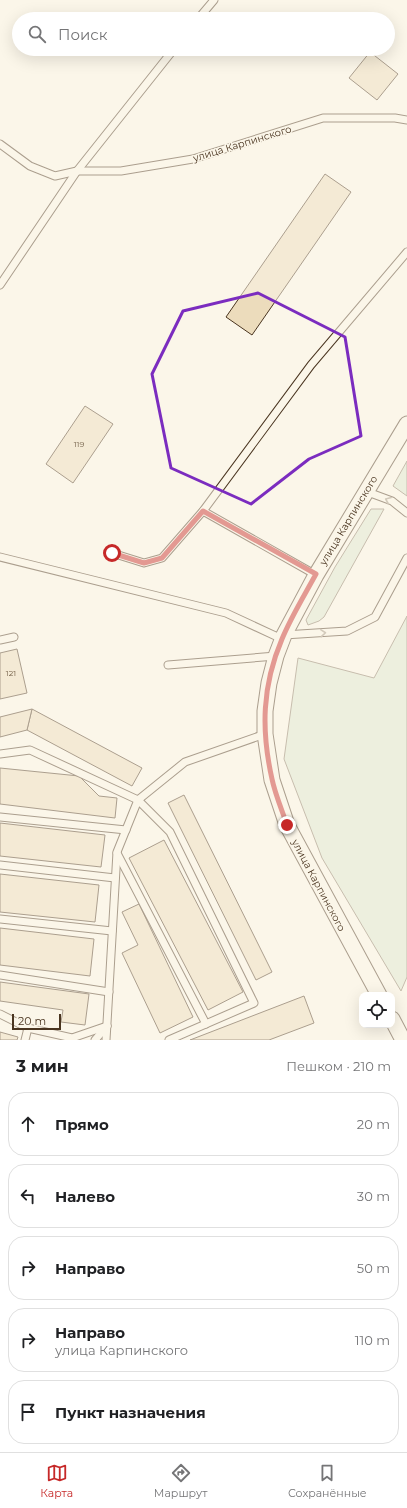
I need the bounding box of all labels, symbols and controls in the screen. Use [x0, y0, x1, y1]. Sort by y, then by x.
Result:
search box [12, 12, 395, 56]
icon: search [26, 23, 48, 45]
text: Поиск [58, 25, 107, 44]
street label: улица Карпинского [190, 122, 293, 165]
house number: 119 [74, 439, 84, 449]
street label: улица Карпинского [316, 473, 380, 568]
one-way arrow [384, 496, 391, 504]
route start [103, 544, 121, 562]
one-way arrow [320, 628, 326, 637]
house number: 121 [6, 668, 16, 678]
route end [278, 816, 296, 834]
street label: улица Карпинского [288, 836, 348, 933]
map controls [359, 992, 395, 1028]
button: locate [359, 992, 395, 1028]
scale bar [12, 1012, 61, 1031]
text: 20 m [18, 1014, 46, 1028]
text: 3 мин [16, 1056, 69, 1076]
text: Пешком · 210 m [286, 1058, 391, 1074]
icon: ahead [17, 1113, 39, 1135]
text: Прямо [55, 1115, 109, 1134]
text: 20 m [357, 1116, 390, 1132]
icon: left [17, 1185, 39, 1207]
text: Налево [55, 1187, 115, 1206]
text: 30 m [357, 1188, 390, 1204]
icon: right [17, 1257, 39, 1279]
text: Направо [55, 1259, 125, 1278]
text: 50 m [357, 1260, 390, 1276]
text: Направо [55, 1323, 125, 1342]
icon: right [17, 1329, 39, 1351]
text: 110 m [355, 1332, 390, 1348]
text: улица Карпинского [55, 1342, 188, 1358]
icon: arrive [17, 1401, 39, 1423]
text: Пункт назначения [55, 1403, 206, 1422]
tab: Карта [40, 1462, 73, 1500]
tab: Маршрут [154, 1462, 207, 1500]
tab: Сохранённые [288, 1462, 367, 1500]

